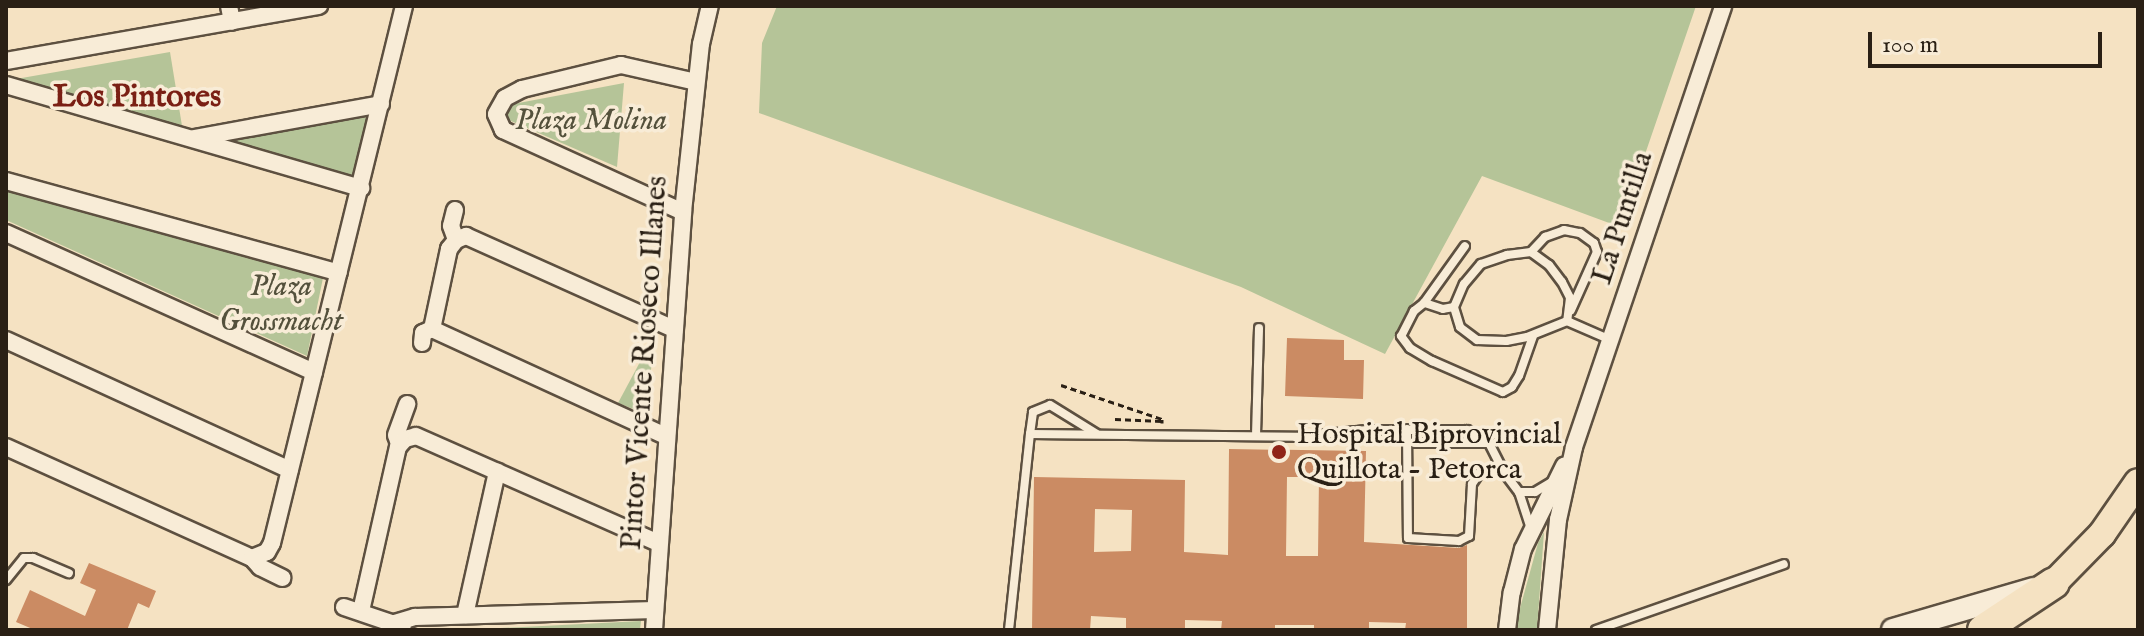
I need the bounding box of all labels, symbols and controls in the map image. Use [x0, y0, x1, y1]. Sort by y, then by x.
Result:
scale bar [1872, 16, 2106, 66]
text: 100 m [1882, 30, 1938, 61]
district label: Los Pintores [53, 79, 221, 117]
park label: Plaza Molina [515, 103, 667, 139]
street label: La Puntilla [1585, 147, 1661, 289]
street label: Pintor Vicente Rioseco Illanes [614, 175, 676, 551]
park label: Plaza Grossmacht [219, 269, 343, 340]
place label: Hospital Biprovincial Quillota - Petorca [1297, 417, 1561, 488]
marker: Hospital Biprovincial Quillota - Petorca [1268, 441, 1290, 463]

